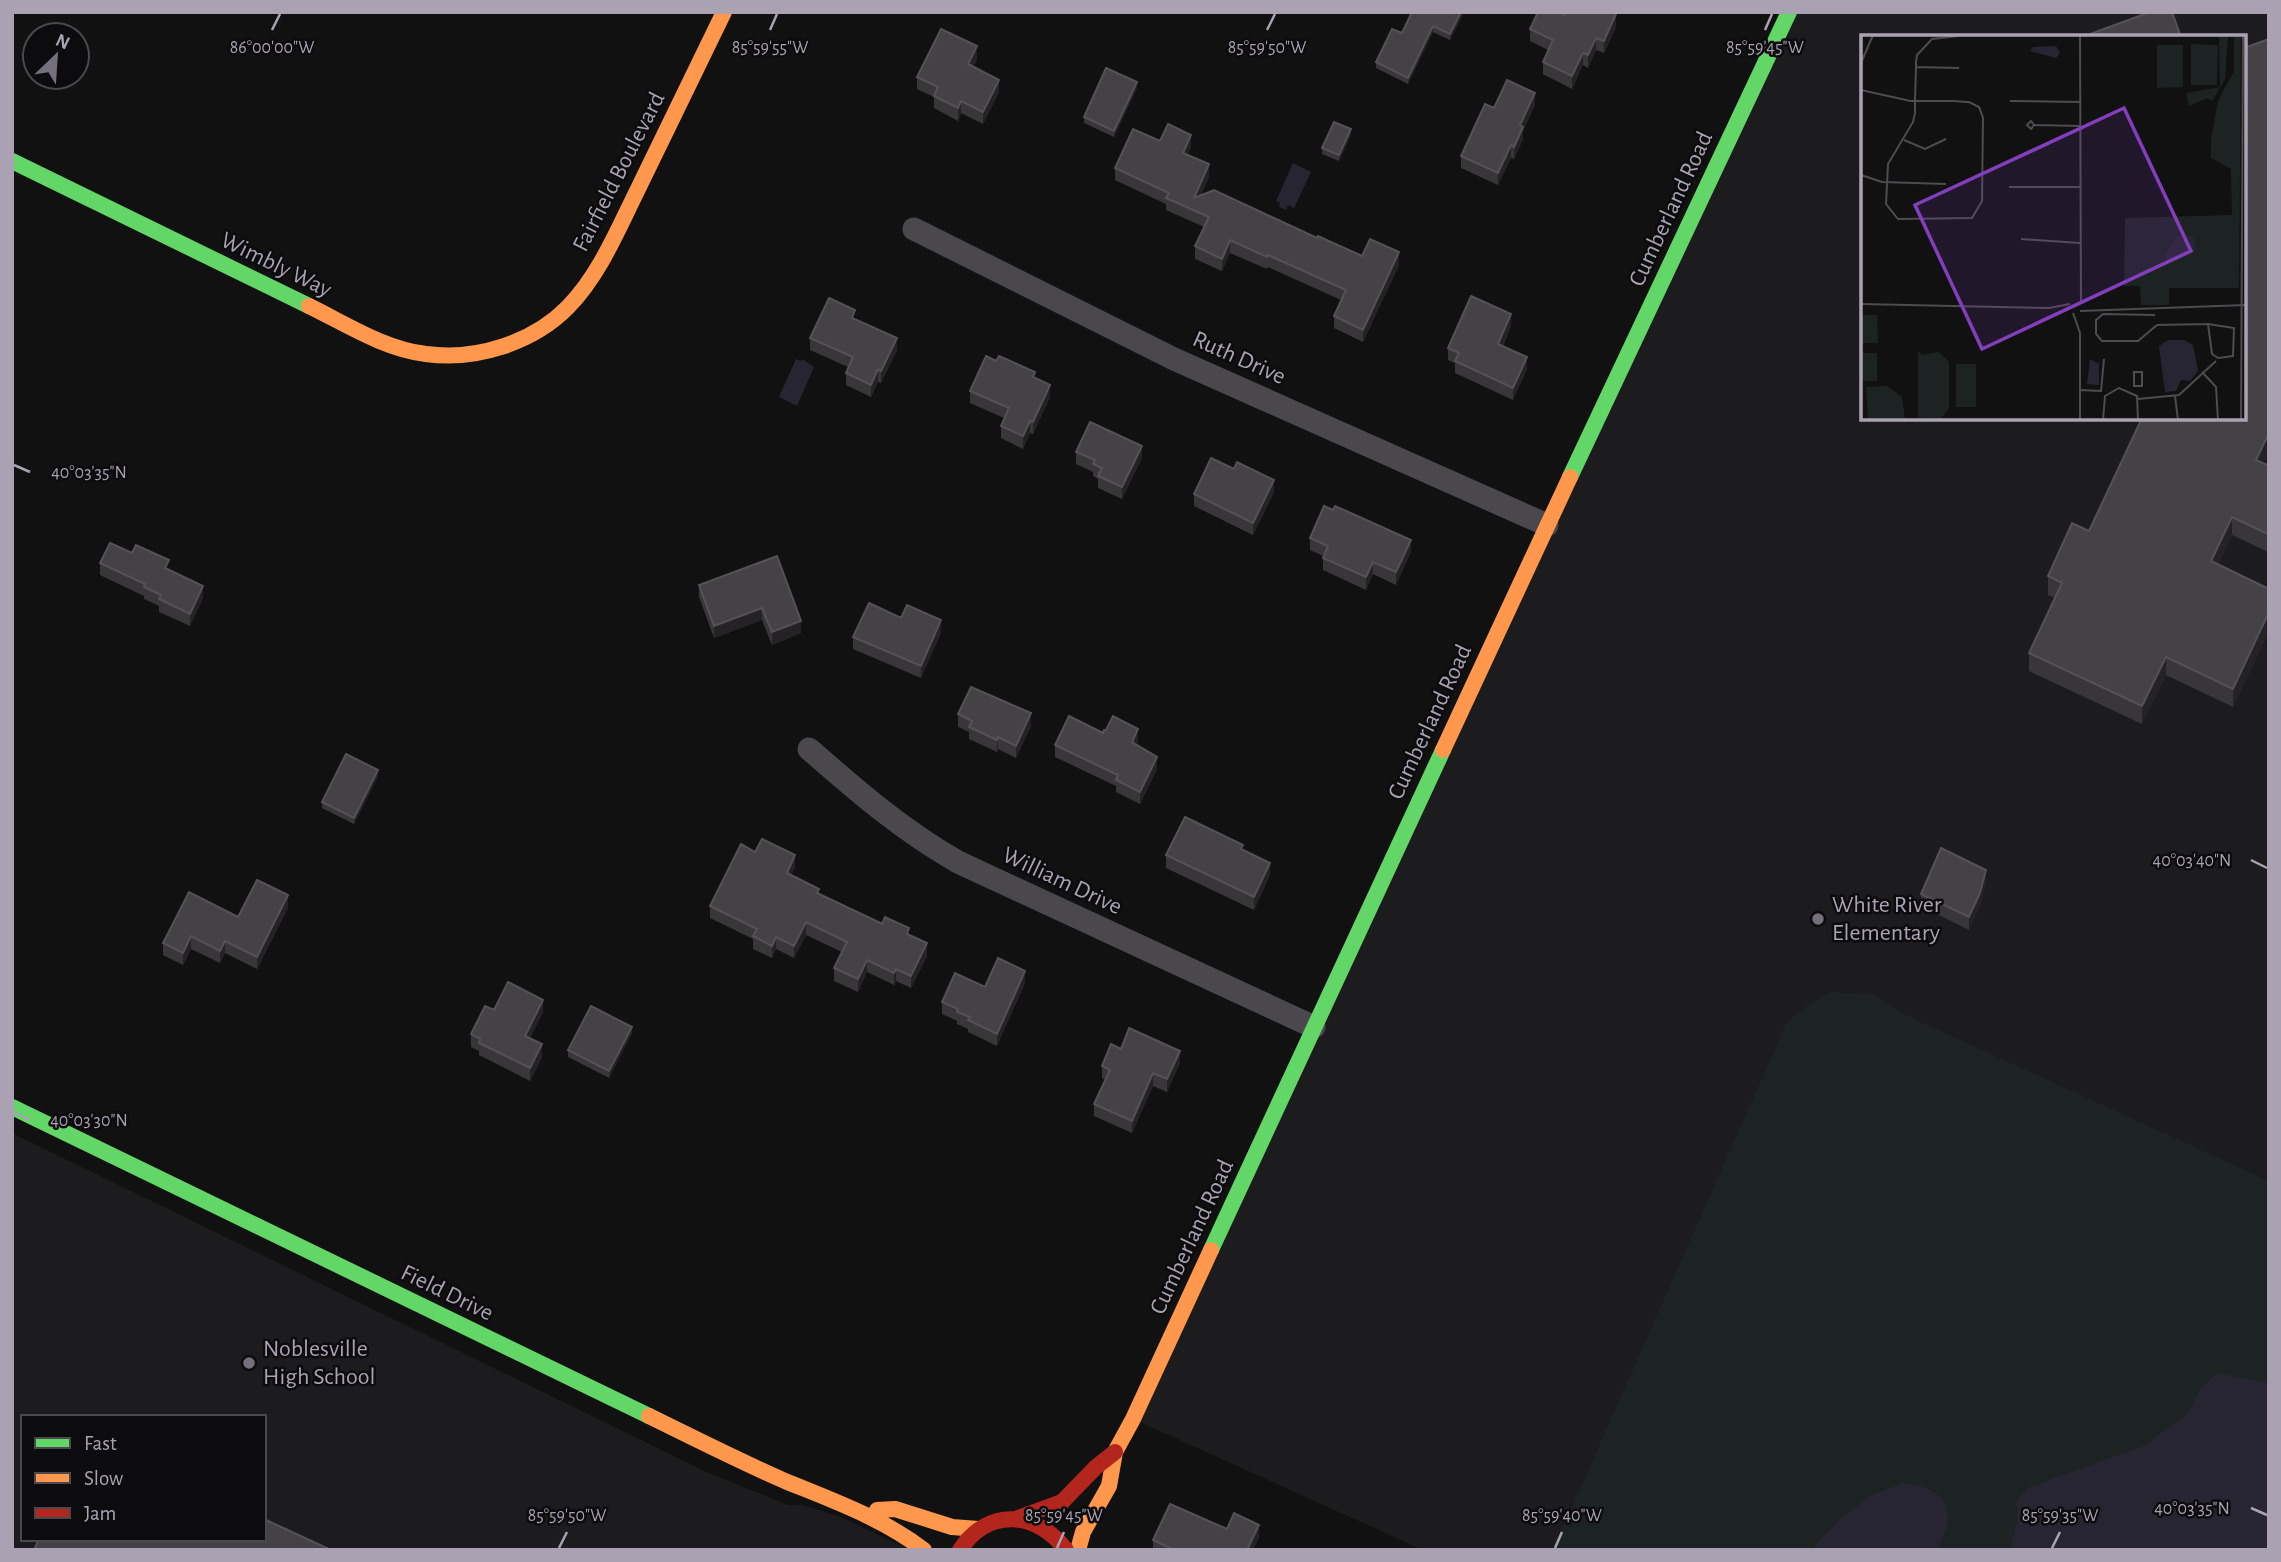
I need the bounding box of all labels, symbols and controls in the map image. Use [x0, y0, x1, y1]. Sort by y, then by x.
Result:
north arrow [21, 21, 91, 91]
text: N [53, 31, 73, 53]
inset map [1861, 35, 2246, 420]
text: 86°00'00"W [230, 39, 314, 57]
text: 85°59'55"W [732, 39, 808, 57]
text: 85°59'50"W [1228, 39, 1306, 57]
text: 85°59'45"W [1726, 39, 1804, 57]
street label: Fairfield Boulevard [568, 88, 670, 256]
street label: Cumberland Road [1625, 128, 1717, 290]
street label: Wimbly Way [217, 228, 335, 302]
street label: Ruth Drive [1189, 327, 1289, 389]
text: 40°03'35"N [51, 464, 127, 482]
street label: Cumberland Road [1384, 641, 1476, 803]
street label: William Drive [999, 843, 1125, 919]
text: 40°03'40"N [2153, 852, 2231, 870]
place label: White River Elementary [1832, 893, 1942, 945]
marker: White River Elementary [1810, 911, 1826, 927]
text: 40°03'30"N [50, 1112, 128, 1130]
street label: Cumberland Road [1146, 1156, 1238, 1318]
street label: Field Drive [397, 1260, 497, 1326]
place label: Noblesville High School [263, 1337, 375, 1389]
marker: Noblesville High School [241, 1355, 257, 1371]
legend [21, 1415, 266, 1541]
text: Fast [84, 1433, 117, 1454]
text: Slow [84, 1468, 123, 1489]
text: 40°03'35"N [2154, 1500, 2230, 1518]
text: Jam [84, 1503, 116, 1524]
text: 85°59'50"W [528, 1507, 606, 1525]
text: 85°59'45"W [1025, 1507, 1103, 1525]
text: 85°59'40"W [1522, 1507, 1602, 1525]
text: 85°59'35"W [2022, 1507, 2098, 1525]

